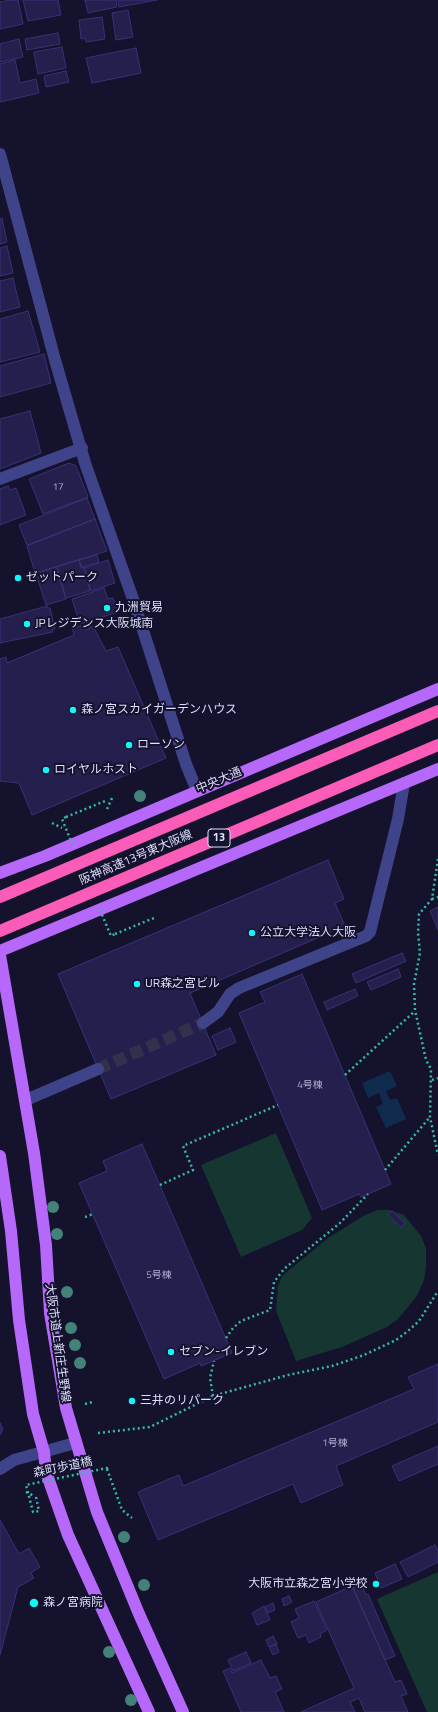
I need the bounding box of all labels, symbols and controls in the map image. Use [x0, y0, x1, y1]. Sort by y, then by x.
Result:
house number: 17 [52, 482, 64, 494]
place label: ゼットパーク [26, 571, 98, 585]
marker: ゼットパーク [13, 573, 23, 583]
place label: 九洲貿易 [115, 601, 163, 615]
marker: 九洲貿易 [102, 603, 112, 613]
place label: JPレジデンス大阪城南 [35, 617, 154, 631]
marker: JPレジデンス大阪城南 [22, 619, 32, 629]
place label: 森ノ宮スカイガーデンハウス [81, 703, 237, 717]
marker: 森ノ宮スカイガーデンハウス [68, 705, 78, 715]
place label: ローソン [137, 738, 185, 752]
marker: ローソン [124, 740, 134, 750]
place label: ロイヤルホスト [54, 763, 138, 777]
marker: ロイヤルホスト [41, 765, 51, 775]
street label: 中央大通 [194, 765, 244, 797]
street label: 阪神高速13号東大阪線 [77, 828, 195, 888]
road number: 13 [208, 829, 230, 847]
place label: 公立大学法人大阪 [260, 926, 356, 940]
marker: 公立大学法人大阪 [247, 928, 257, 938]
place label: UR森之宮ビル [145, 977, 220, 991]
marker: UR森之宮ビル [132, 979, 142, 989]
house number: 4号棟 [297, 1080, 323, 1092]
house number: 5号棟 [146, 1270, 172, 1282]
street label: 大阪市道上新庄生野線 [42, 1283, 72, 1403]
place label: セブン-イレブン [179, 1345, 268, 1359]
marker: セブン-イレブン [166, 1347, 176, 1357]
place label: 三井のリパーク [140, 1394, 224, 1408]
marker: 三井のリパーク [127, 1396, 137, 1406]
house number: 1号棟 [322, 1438, 348, 1450]
street label: 森町歩道橋 [32, 1455, 94, 1481]
place label: 大阪市立森之宮小学校 [248, 1577, 368, 1591]
marker: 大阪市立森之宮小学校 [371, 1579, 381, 1589]
place label: 森ノ宮病院 [43, 1596, 103, 1610]
marker: 森ノ宮病院 [28, 1597, 40, 1609]

